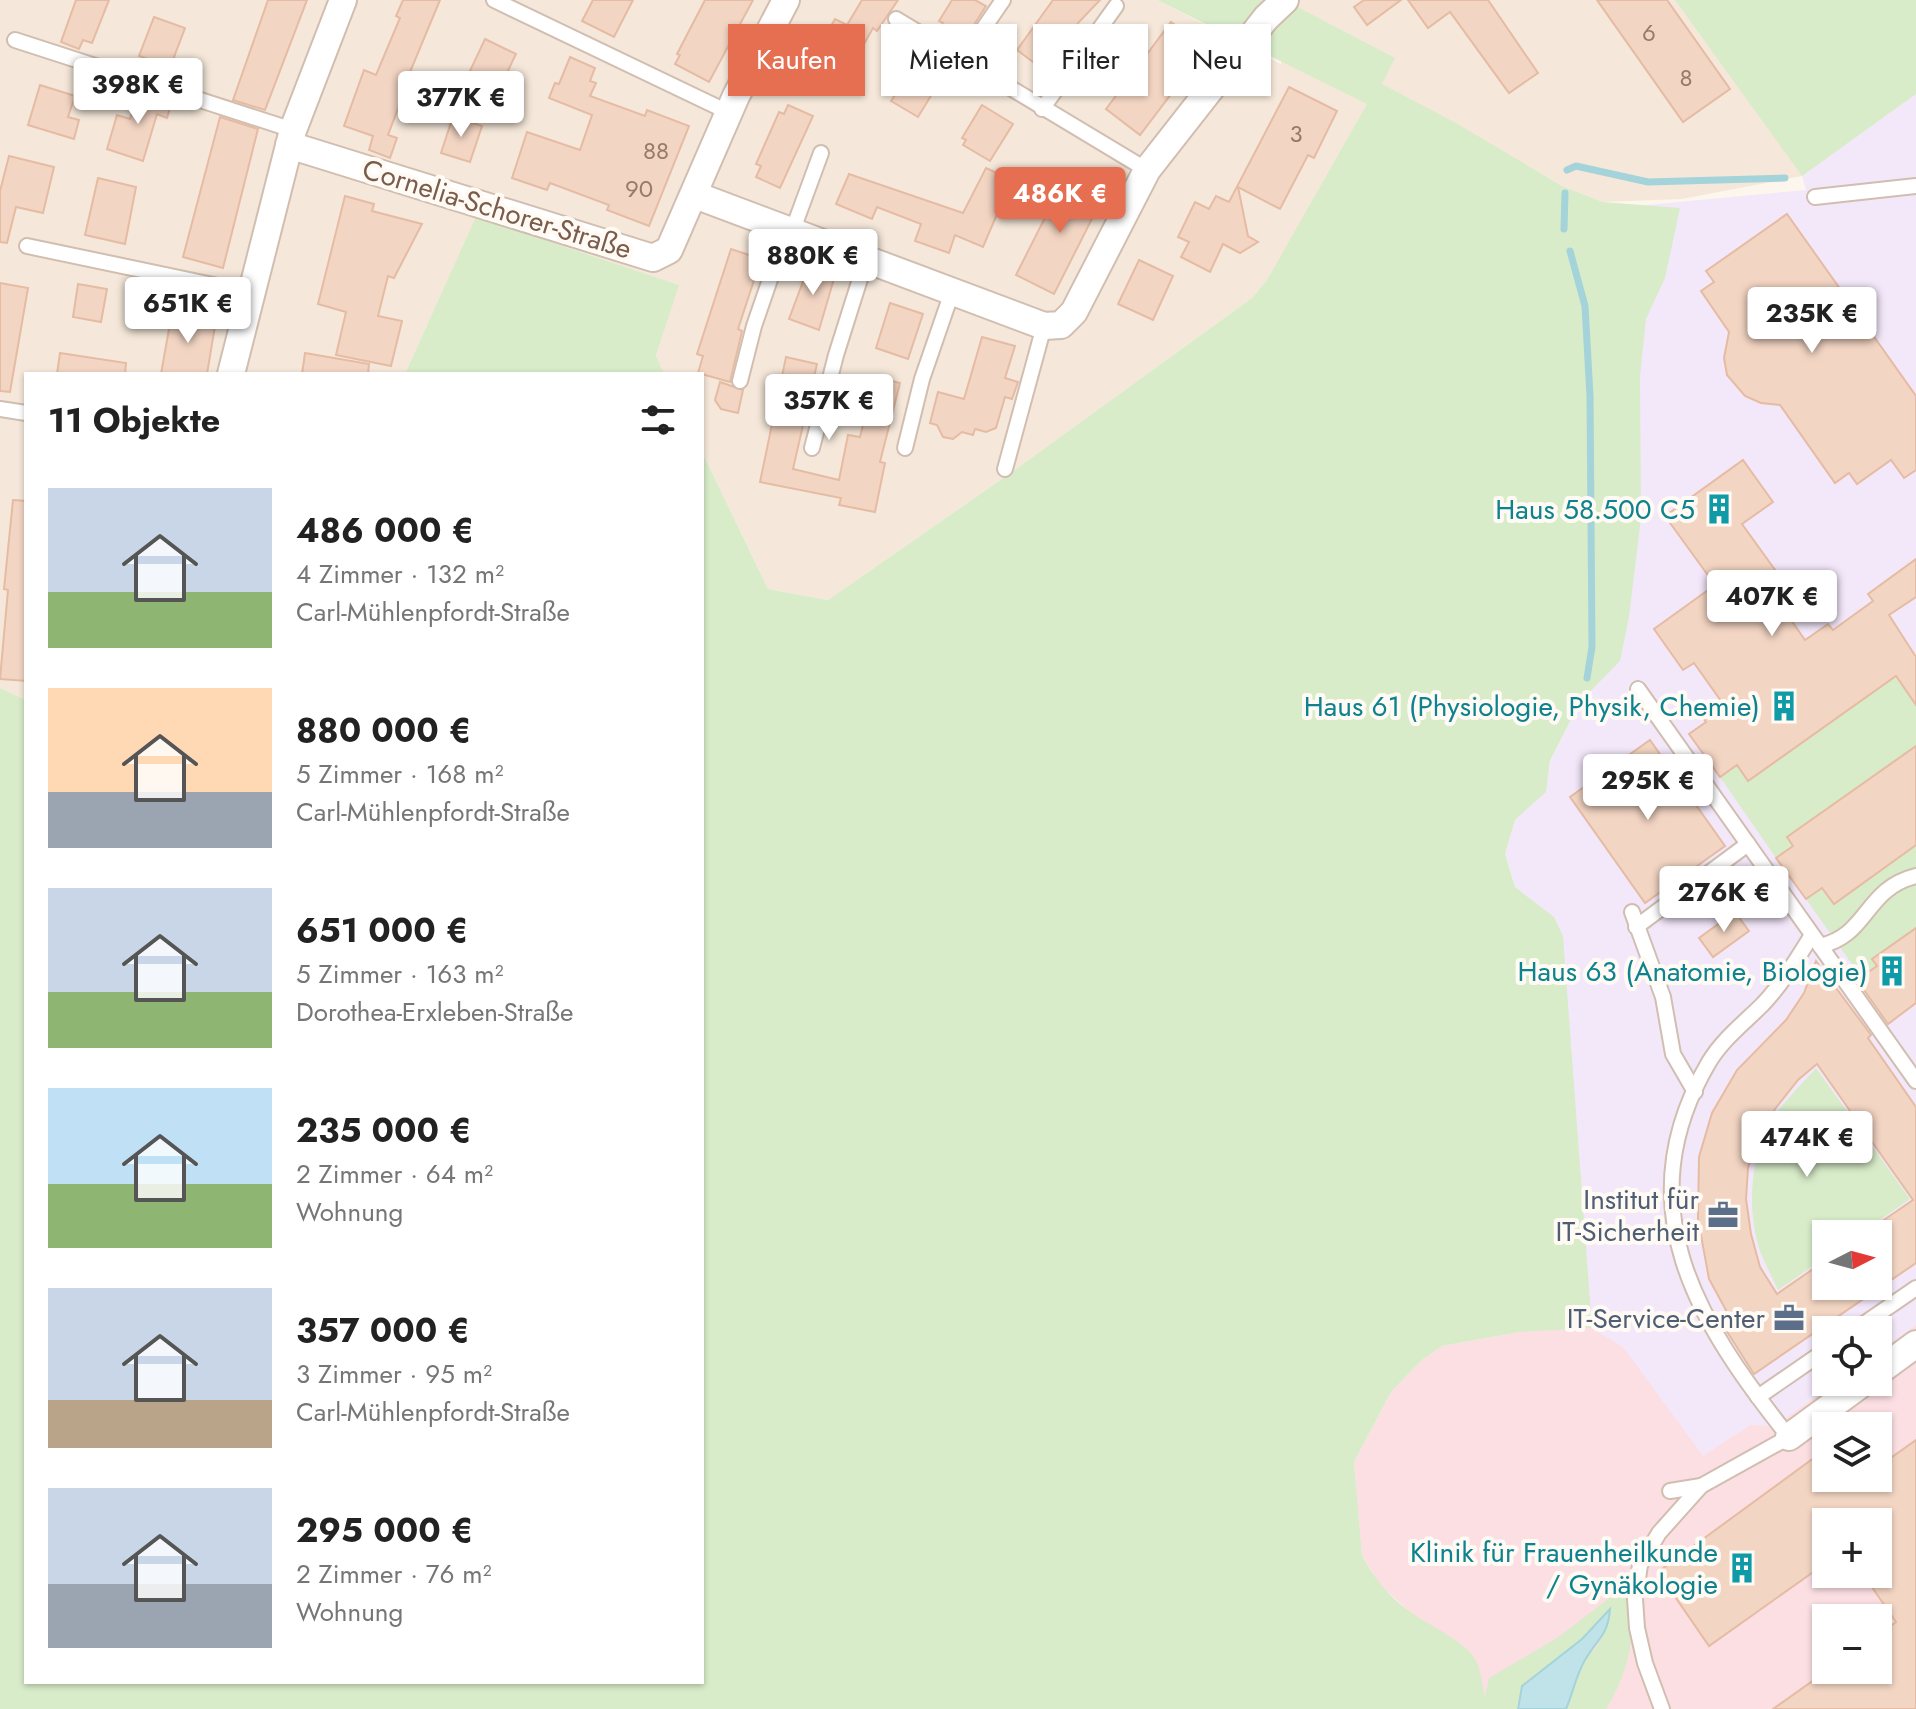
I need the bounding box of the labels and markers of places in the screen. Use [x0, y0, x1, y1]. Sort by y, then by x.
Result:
pin: 398K € [73, 58, 203, 126]
pin: 377K € [396, 71, 526, 139]
pin: 486K € [995, 167, 1125, 235]
pin: 880K € [748, 229, 878, 297]
pin: 651K € [123, 277, 253, 345]
pin: 235K € [1747, 287, 1877, 355]
pin: 357K € [764, 374, 894, 442]
place label: Haus 58.500 C5 [1495, 489, 1695, 530]
building icon: Haus 58.500 C5 [1702, 492, 1736, 526]
pin: 407K € [1707, 570, 1837, 638]
place label: Haus 61 (Physiologie, Physik, Chemie) [1304, 686, 1760, 727]
building icon: Haus 61 (Physiologie, Physik, Chemie) [1767, 689, 1801, 723]
pin: 295K € [1583, 754, 1713, 822]
pin: 276K € [1659, 866, 1789, 934]
place label: Haus 63 (Anatomie, Biologie) [1518, 951, 1868, 992]
building icon: Haus 63 (Anatomie, Biologie) [1875, 954, 1909, 988]
pin: 474K € [1742, 1111, 1872, 1179]
place label: Institut für IT-Sicherheit [1555, 1179, 1699, 1252]
office icon: Institut für IT-Sicherheit [1706, 1198, 1740, 1232]
place label: IT-Service-Center [1567, 1298, 1765, 1339]
office icon: IT-Service-Center [1772, 1301, 1806, 1335]
place label: Klinik für Frauenheilkunde / Gynäkologie [1410, 1532, 1718, 1605]
building icon: Klinik für Frauenheilkunde / Gynäkologie [1725, 1551, 1759, 1585]

